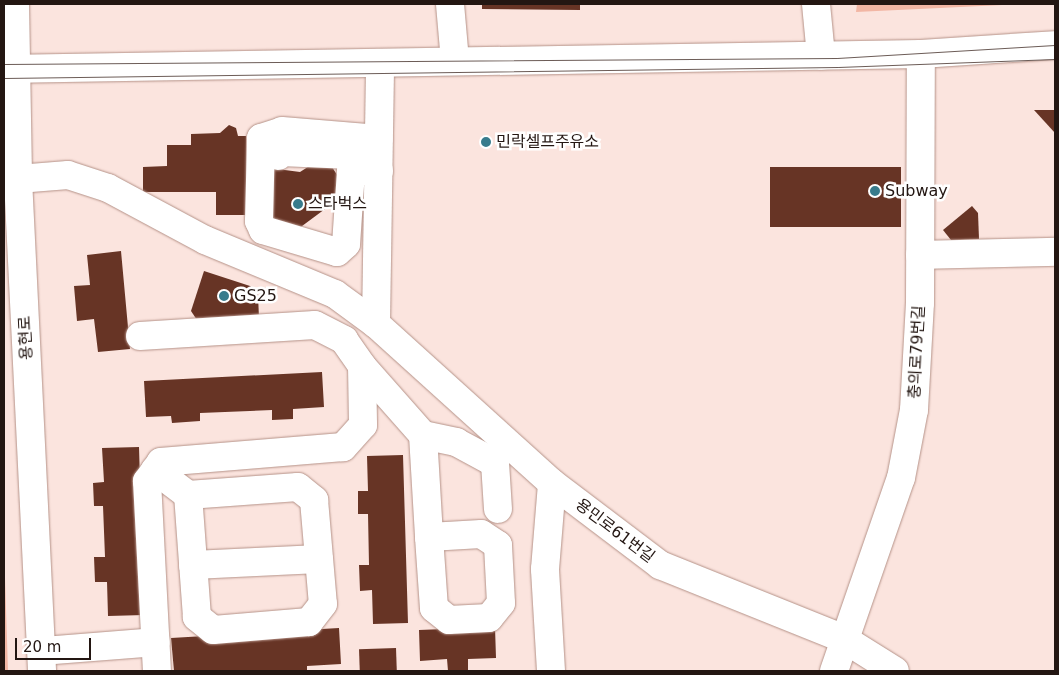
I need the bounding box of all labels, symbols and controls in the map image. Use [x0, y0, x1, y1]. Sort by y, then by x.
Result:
place label: 민락셀프주유소 [496, 132, 599, 152]
marker: 민락셀프주유소 [480, 136, 492, 148]
place label: Subway [885, 181, 948, 201]
marker: Subway [869, 185, 881, 197]
place label: 스타벅스 [308, 194, 367, 214]
marker: 스타벅스 [292, 198, 304, 210]
place label: GS25 [234, 286, 277, 306]
marker: GS25 [218, 290, 230, 302]
street label: 충의로79번길 [905, 305, 929, 399]
street label: 용현로 [15, 315, 37, 361]
street label: 용민로61번길 [572, 495, 658, 567]
scale bar [18, 628, 94, 660]
text: 20 m [23, 638, 61, 656]

